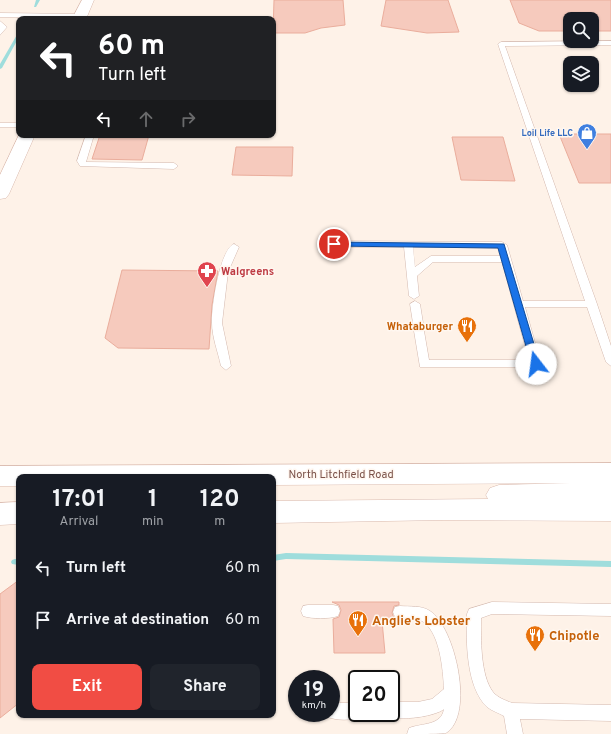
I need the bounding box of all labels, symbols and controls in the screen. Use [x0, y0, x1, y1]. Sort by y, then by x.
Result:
map controls [563, 12, 599, 92]
button: search [563, 12, 599, 48]
text: 60 m [98, 29, 165, 65]
icon: left [32, 32, 84, 84]
button: layers [563, 56, 599, 92]
text: Turn left [98, 64, 166, 87]
icon: left [93, 108, 115, 130]
icon: ahead [135, 108, 157, 130]
icon: right [177, 108, 199, 130]
shop icon: Loil Life LLC [576, 122, 598, 150]
place label: Loil Life LLC [522, 128, 573, 139]
pin [317, 227, 351, 261]
icon: arrive [323, 233, 345, 255]
pharmacy icon: Walgreens [196, 260, 218, 288]
place label: Walgreens [221, 265, 274, 279]
restaurant icon: Whataburger [456, 315, 478, 343]
place label: Whataburger [387, 320, 453, 334]
position arrow [515, 343, 557, 385]
street label: North Litchfield Road [288, 468, 394, 482]
text: 17:01 [52, 485, 106, 515]
text: 1 [148, 485, 158, 515]
text: 120 [200, 485, 240, 515]
text: Arrival [60, 514, 98, 530]
text: min [142, 514, 164, 530]
text: m [214, 514, 225, 530]
icon: left [32, 557, 54, 579]
text: Turn left [66, 559, 126, 578]
text: 60 m [225, 559, 260, 578]
icon: arrive [32, 609, 54, 631]
restaurant icon: Anglie's Lobster [347, 609, 369, 637]
text: Arrive at destination [66, 611, 209, 630]
text: 60 m [225, 611, 260, 630]
place label: Anglie's Lobster [372, 614, 471, 630]
restaurant icon: Chipotle [524, 624, 546, 652]
place label: Chipotle [549, 629, 599, 645]
button: Exit [32, 664, 142, 710]
button: Share [150, 664, 260, 710]
speed limit sign: 20 [348, 670, 400, 722]
text: 19 [304, 678, 324, 704]
text: km/h [302, 699, 326, 712]

